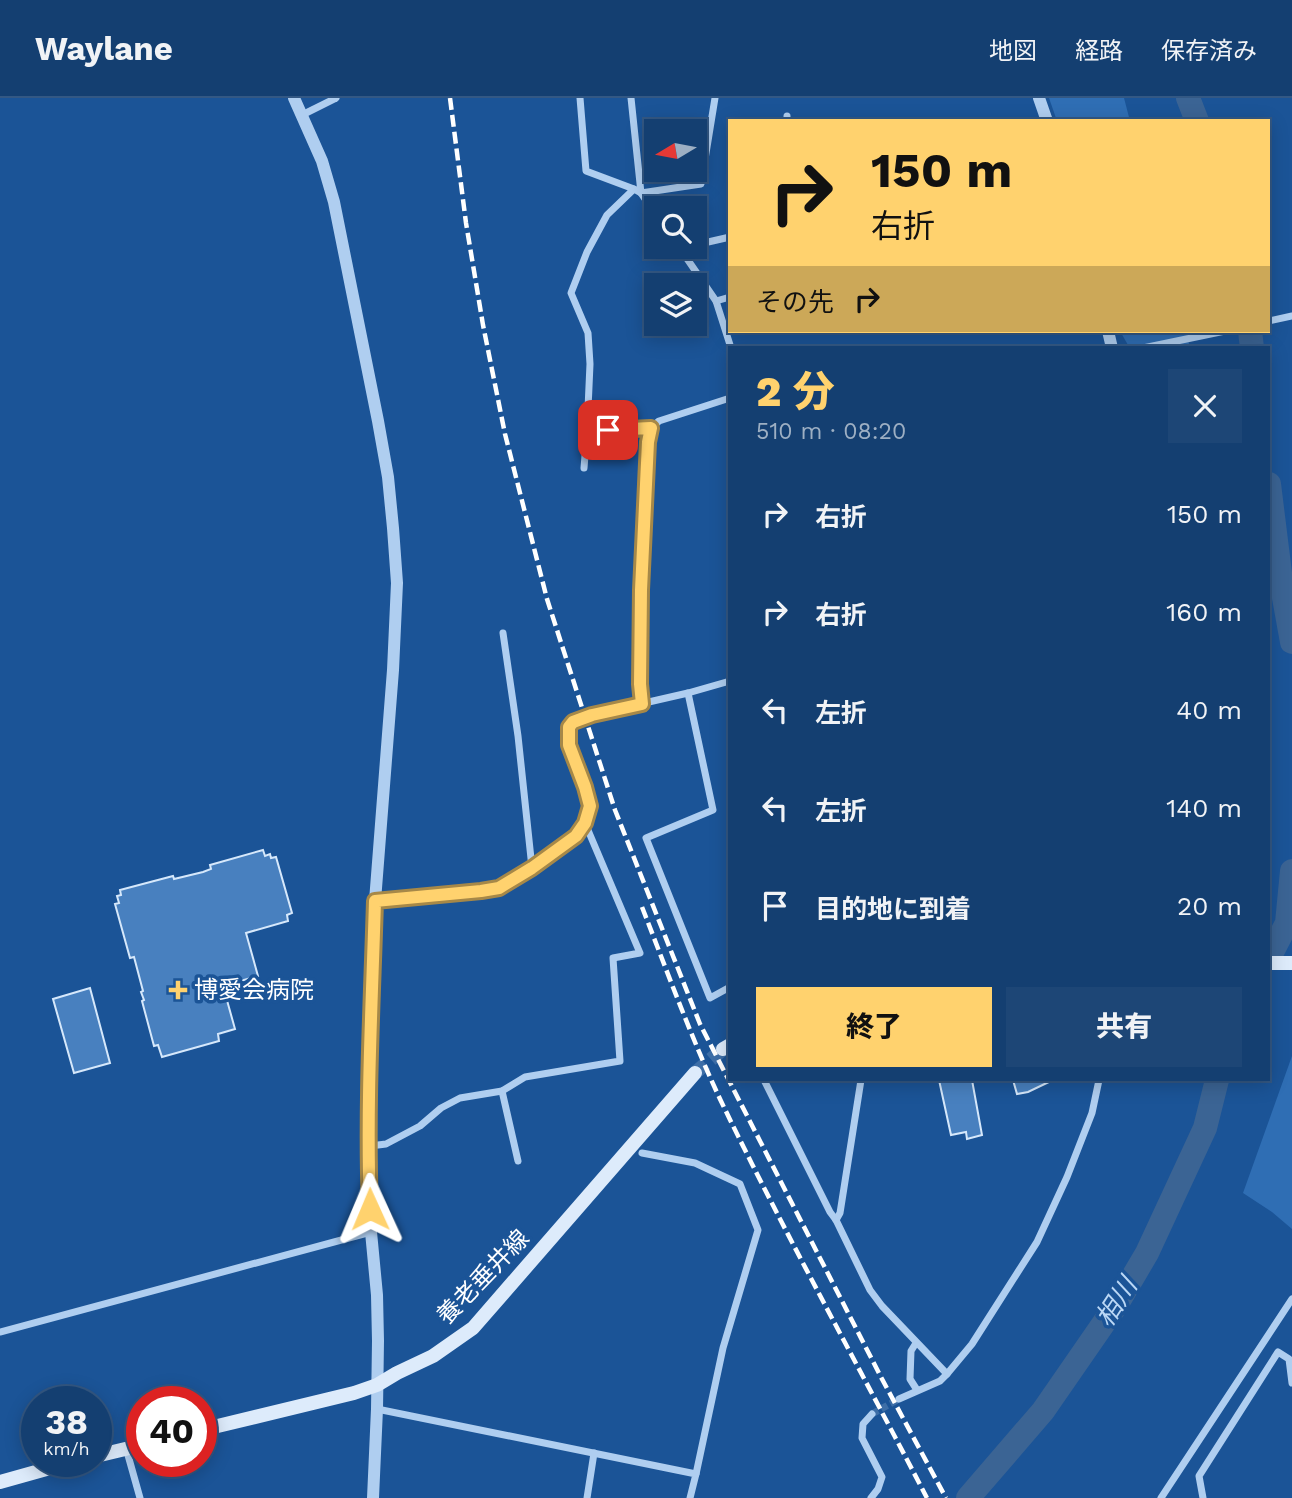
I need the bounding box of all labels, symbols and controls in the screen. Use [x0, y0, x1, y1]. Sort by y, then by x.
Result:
text: Waylane [35, 29, 173, 68]
text: 地図 [989, 37, 1037, 65]
text: 経路 [1075, 37, 1123, 65]
text: 保存済み [1161, 37, 1257, 65]
north arrow [644, 119, 707, 182]
map controls [644, 119, 707, 336]
text: 150 m [871, 141, 1012, 199]
icon: right [756, 147, 847, 238]
button: search [644, 196, 707, 259]
text: 右折 [871, 207, 935, 245]
button: layers [644, 273, 707, 336]
icon: right [848, 280, 886, 318]
text: その先 [756, 287, 834, 317]
text: 2 分 [756, 367, 834, 416]
button: close [1168, 369, 1242, 443]
pin [578, 400, 638, 460]
icon: arrive [589, 411, 627, 449]
text: 510 m · 08:20 [756, 418, 906, 445]
icon: right [756, 495, 794, 533]
text: 150 m [1167, 499, 1242, 529]
text: 右折 [815, 502, 867, 532]
icon: right [756, 593, 794, 631]
text: 160 m [1166, 597, 1242, 627]
text: 右折 [815, 600, 867, 630]
icon: left [756, 691, 794, 729]
text: 40 m [1176, 695, 1242, 725]
text: 左折 [815, 698, 867, 728]
icon: left [756, 789, 794, 827]
text: 140 m [1166, 793, 1242, 823]
text: 左折 [815, 796, 867, 826]
icon: arrive [756, 887, 794, 925]
text: 20 m [1177, 891, 1242, 921]
text: 目的地に到着 [815, 894, 971, 924]
place label: 博愛会病院 [194, 976, 314, 1004]
marker: 博愛会病院 [168, 980, 188, 1000]
button: 終了 [756, 987, 992, 1067]
button: 共有 [1006, 987, 1242, 1067]
position arrow [333, 1172, 407, 1246]
street label: 養老垂井線 [431, 1224, 535, 1330]
water label: 相川 [1089, 1270, 1144, 1332]
speed limit sign: 40 [126, 1386, 217, 1477]
text: 38 [45, 1401, 88, 1443]
text: km/h [43, 1438, 90, 1459]

